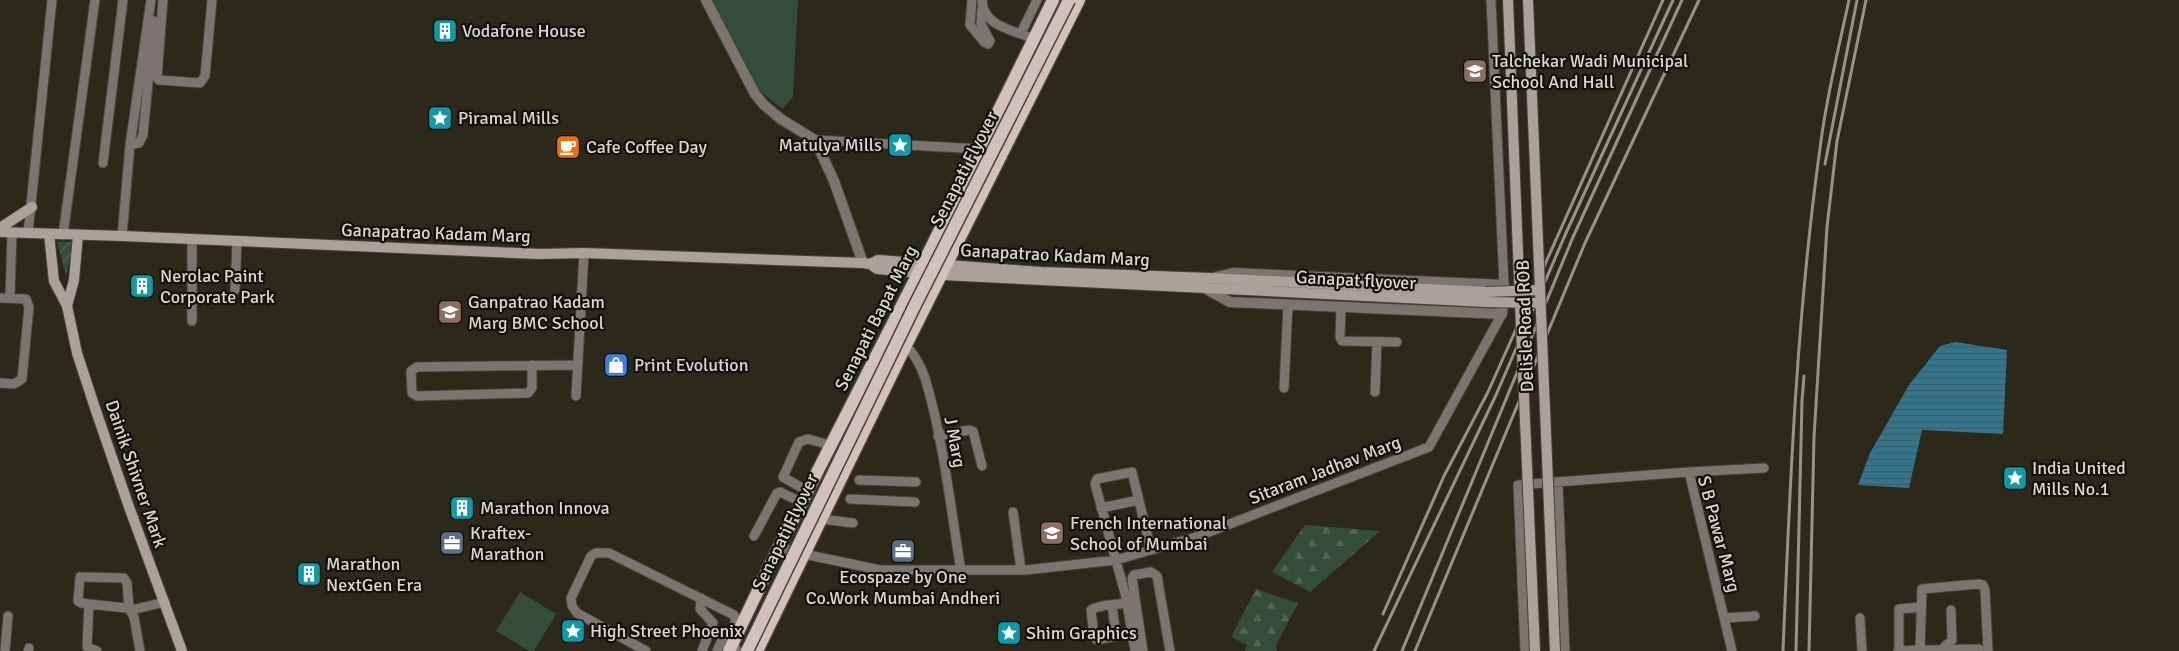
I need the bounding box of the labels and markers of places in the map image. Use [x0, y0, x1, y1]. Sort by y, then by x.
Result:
building icon: Vodafone House [432, 18, 458, 44]
place label: Vodafone House [462, 20, 586, 42]
place label: Talchekar Wadi Municipal School And Hall [1492, 50, 1688, 93]
school or university icon: Talchekar Wadi Municipal School And Hall [1462, 58, 1488, 84]
place icon: Piramal Mills [427, 105, 453, 131]
place label: Piramal Mills [458, 107, 559, 129]
place icon: Matulya Mills [887, 132, 913, 158]
cafe icon: Cafe Coffee Day [555, 134, 581, 160]
place label: Matulya Mills [778, 134, 882, 156]
place label: Cafe Coffee Day [586, 136, 707, 158]
place label: Nerolac Paint Corporate Park [160, 265, 275, 308]
building icon: Nerolac Paint Corporate Park [129, 273, 155, 299]
place label: Ganpatrao Kadam Marg BMC School [468, 291, 605, 334]
school or university icon: Ganpatrao Kadam Marg BMC School [437, 299, 463, 325]
shop icon: Print Evolution [603, 352, 629, 378]
place label: Print Evolution [634, 354, 748, 376]
place label: India United Mills No.1 [2032, 457, 2126, 500]
place icon: India United Mills No.1 [2002, 465, 2028, 491]
building icon: Marathon Innova [449, 495, 475, 521]
place label: Marathon Innova [480, 497, 610, 519]
place label: French International School of Mumbai [1070, 512, 1227, 555]
school or university icon: French International School of Mumbai [1039, 520, 1065, 546]
place label: Kraftex- Marathon [470, 522, 544, 565]
office icon: Kraftex- Marathon [439, 530, 465, 556]
office icon: Ecospaze by One Co.Work Mumbai Andheri [890, 538, 916, 564]
place label: Marathon NextGen Era [326, 553, 422, 596]
building icon: Marathon NextGen Era [296, 561, 322, 587]
place label: Ecospaze by One Co.Work Mumbai Andheri [806, 566, 1000, 609]
place icon: High Street Phoenix [560, 618, 586, 644]
place label: High Street Phoenix [590, 620, 743, 642]
place icon: Shim Graphics [996, 620, 1022, 646]
place label: Shim Graphics [1026, 622, 1137, 644]

